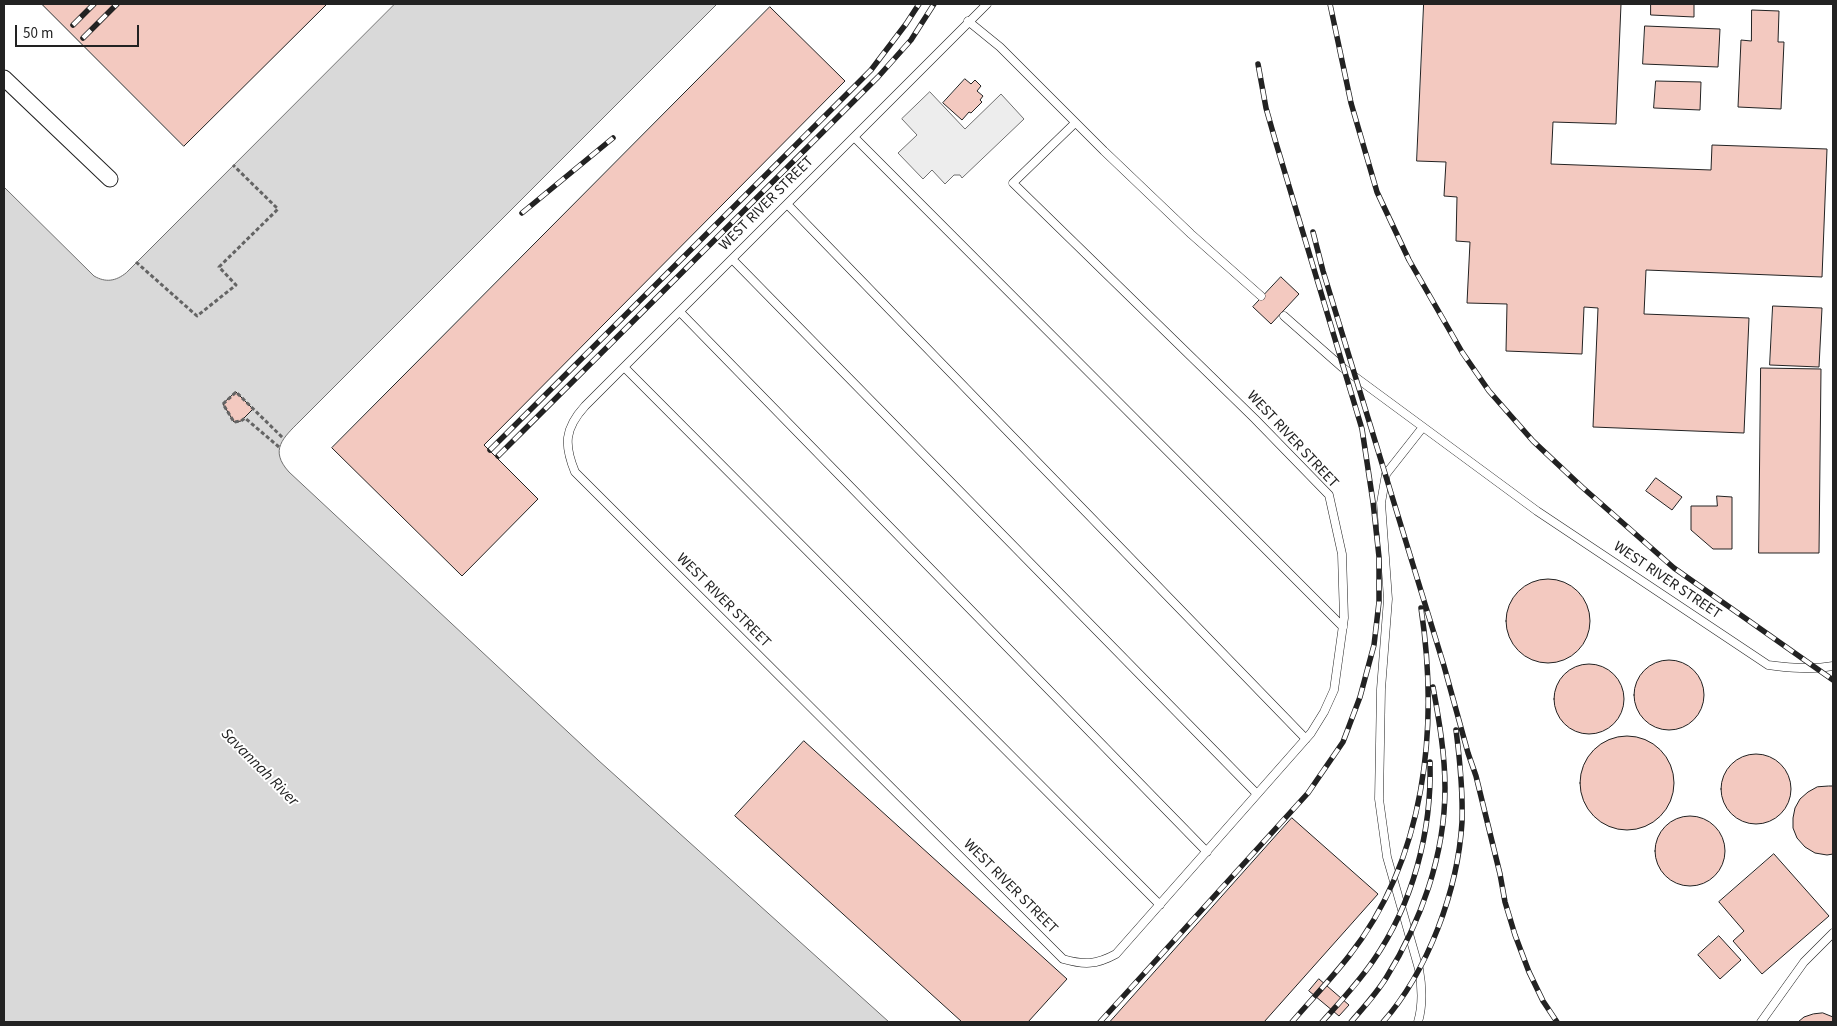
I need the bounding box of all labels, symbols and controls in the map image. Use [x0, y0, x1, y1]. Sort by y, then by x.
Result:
scale bar [18, 15, 141, 47]
text: 50 m [23, 23, 53, 44]
street label: WEST RIVER STREET [716, 153, 818, 255]
street label: WEST RIVER STREET [1242, 388, 1342, 492]
street label: WEST RIVER STREET [1610, 538, 1724, 624]
street label: WEST RIVER STREET [672, 550, 774, 652]
water label: Savannah River [216, 725, 302, 811]
street label: WEST RIVER STREET [959, 836, 1061, 938]

